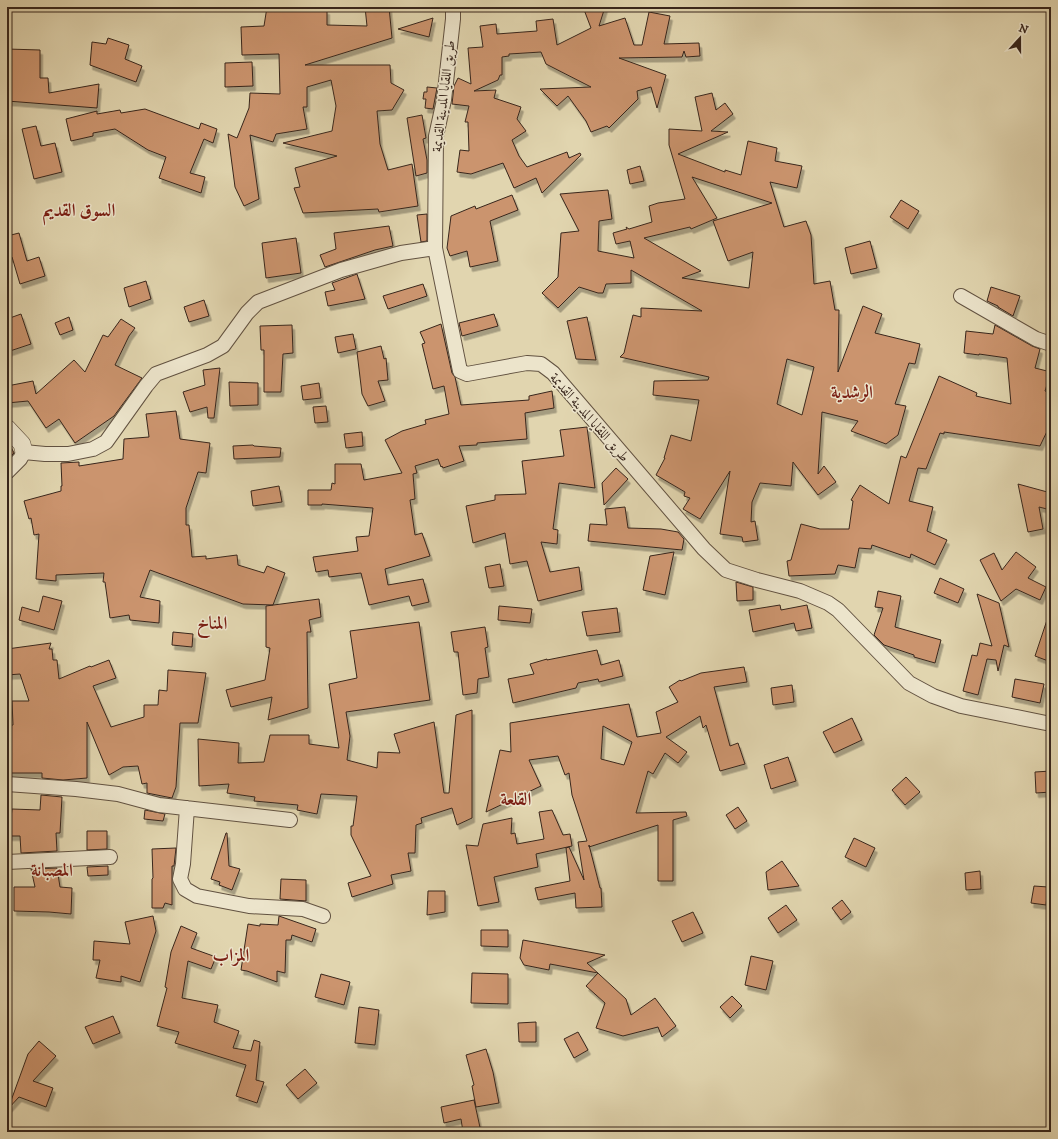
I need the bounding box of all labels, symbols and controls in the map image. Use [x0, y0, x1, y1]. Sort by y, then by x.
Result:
north arrow [1000, 18, 1040, 58]
text: N [1017, 21, 1030, 38]
street label: طريق اللقايا المدينة القديمة [428, 39, 460, 153]
district label: السوق القديم [43, 200, 115, 226]
street label: طريق اللقايا المدينة القديمة [546, 369, 633, 466]
district label: الرشدية [831, 382, 873, 404]
district label: المناخ [197, 613, 227, 639]
district label: القلعة [501, 789, 531, 811]
district label: المصبانة [31, 860, 73, 882]
district label: المزاب [212, 945, 250, 967]

